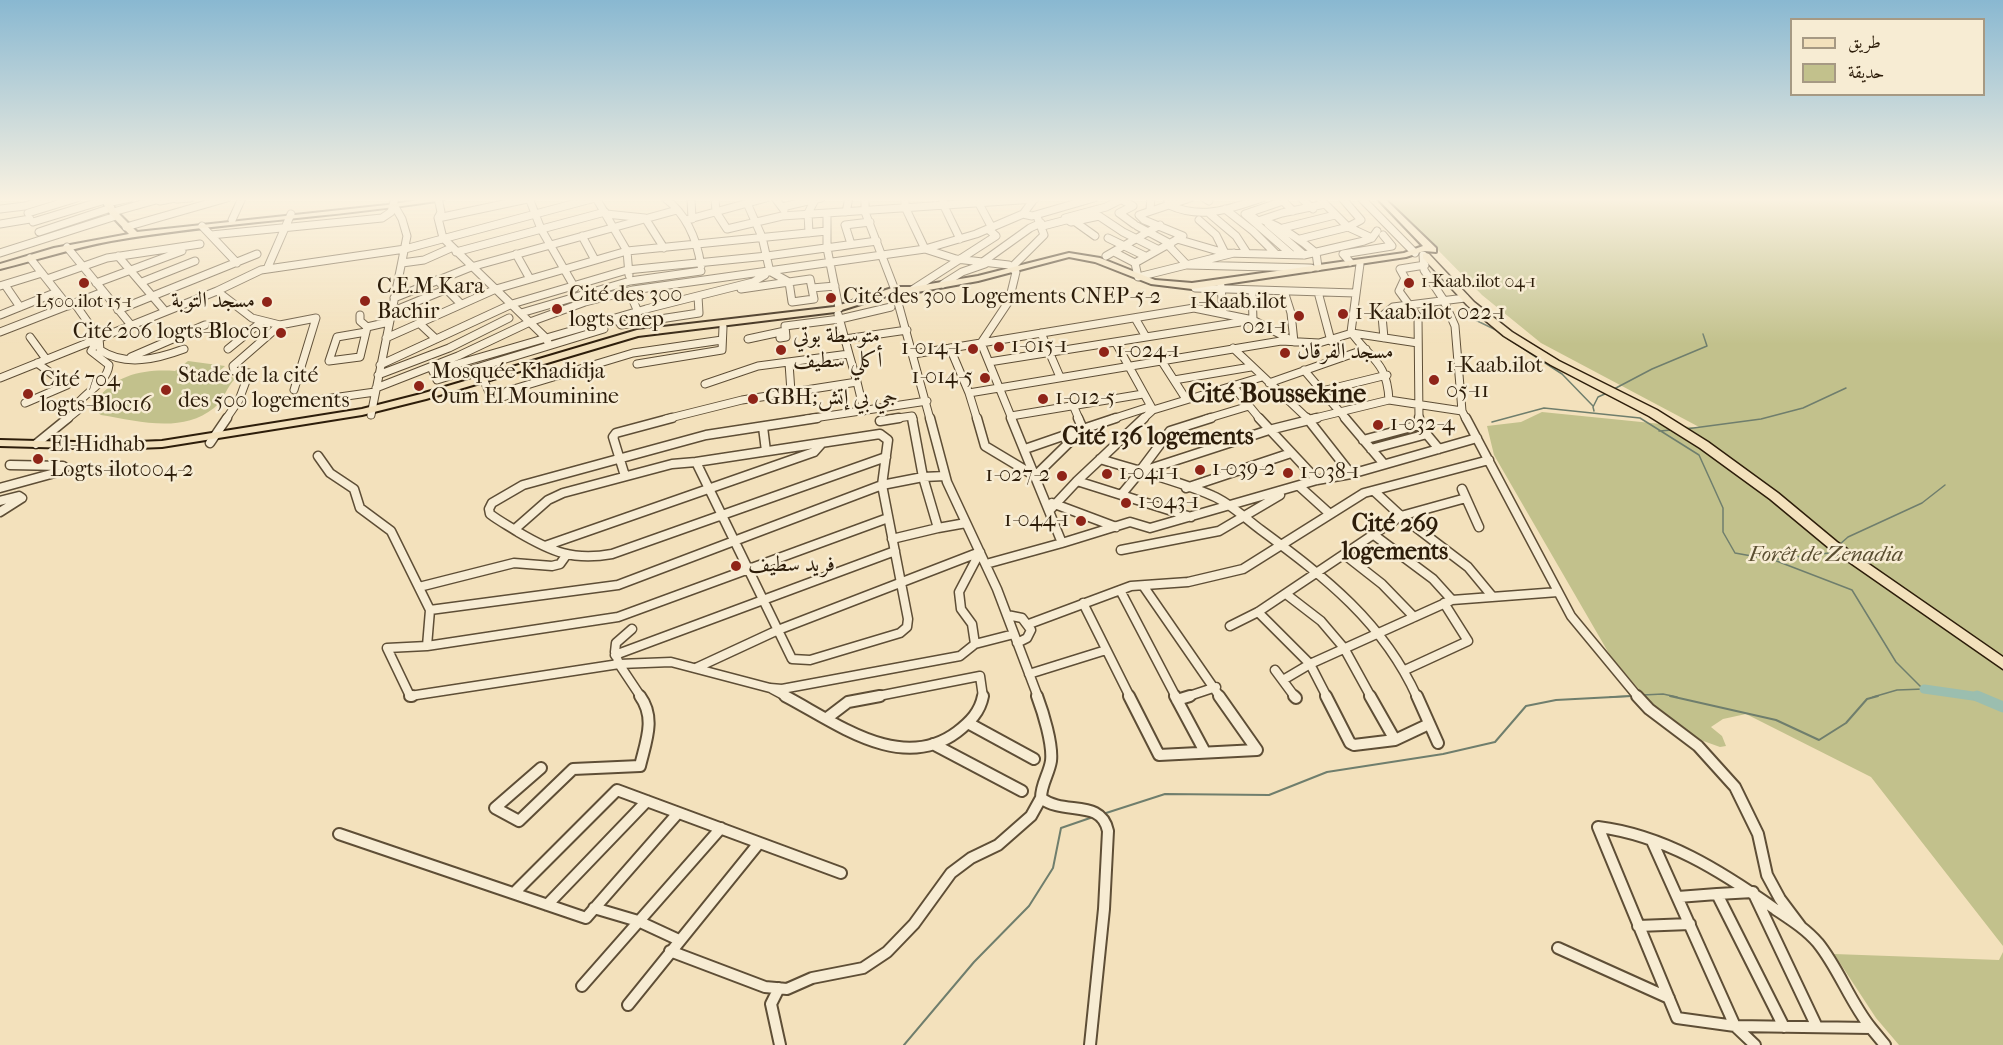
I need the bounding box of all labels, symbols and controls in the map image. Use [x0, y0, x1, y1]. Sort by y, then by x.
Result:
legend [1790, 18, 1985, 96]
text: طريق [1848, 32, 1881, 53]
text: حديقة [1848, 62, 1884, 83]
place label: 1-Kaab.ilot 04-1 [1421, 272, 1536, 294]
place label: C.E.M Kara Bachir [377, 275, 484, 326]
marker: L500.ilot 15-1 [77, 276, 91, 290]
marker: 1-Kaab.ilot 04-1 [1402, 276, 1416, 290]
place label: Cité des 300 logts cnep [569, 283, 682, 334]
place label: Cité des 300 Logements CNEP-5-2 [843, 285, 1161, 311]
place label: مسجد التوبة [171, 289, 255, 315]
place label: 1-Kaab.ilot 021-1 [1190, 290, 1287, 342]
marker: Cité des 300 Logements CNEP-5-2 [824, 291, 838, 305]
place label: L500.ilot 15-1 [36, 292, 132, 314]
marker: C.E.M Kara Bachir [358, 294, 372, 308]
marker: مسجد التوبة [260, 295, 274, 309]
place label: 1-Kaab.ilot 022-1 [1355, 301, 1505, 327]
marker: Cité des 300 logts cnep [550, 302, 564, 316]
marker: 1-Kaab.ilot 022-1 [1336, 307, 1350, 321]
marker: 1-Kaab.ilot 021-1 [1292, 309, 1306, 323]
place label: Cité 206 logts-Bloc01 [73, 320, 269, 346]
place label: متوسطة بوتي أكلي سطيف [793, 324, 882, 376]
marker: Cité 206 logts-Bloc01 [274, 326, 288, 340]
place label: 1-015-1 [1011, 334, 1067, 360]
place label: 1-014-1 [901, 336, 961, 362]
place label: 1-024-1 [1116, 339, 1180, 365]
marker: 1-015-1 [992, 340, 1006, 354]
place label: مسجد الفرقان [1297, 340, 1393, 366]
marker: 1-014-1 [966, 342, 980, 356]
marker: متوسطة بوتي أكلي سطيف [774, 343, 788, 357]
marker: 1-024-1 [1097, 345, 1111, 359]
marker: مسجد الفرقان [1278, 346, 1292, 360]
place label: 1-Kaab.ilot 05-11 [1446, 354, 1543, 406]
place label: Mosquée Khadidja Oum El Mouminine [431, 360, 619, 412]
place label: Stade de la cité des 500 logements [178, 364, 349, 416]
place label: 1-014-5 [911, 365, 973, 391]
place label: Cité 704 logts-Bloc16 [40, 368, 152, 420]
marker: 1-014-5 [978, 371, 992, 385]
marker: 1-Kaab.ilot 05-11 [1427, 373, 1441, 387]
marker: Mosquée Khadidja Oum El Mouminine [412, 379, 426, 393]
district label: Cité Boussekine [1188, 380, 1366, 412]
marker: Stade de la cité des 500 logements [159, 383, 173, 397]
place label: GBH;جي بي إتش [765, 386, 898, 412]
place label: 1-012-5 [1055, 386, 1115, 412]
marker: Cité 704 logts-Bloc16 [21, 387, 35, 401]
marker: GBH;جي بي إتش [746, 392, 760, 406]
marker: 1-012-5 [1036, 392, 1050, 406]
place label: 1-032-4 [1390, 412, 1455, 438]
marker: 1-032-4 [1371, 418, 1385, 432]
district label: Cité 136 logements [1062, 424, 1254, 452]
place label: El-Hidhab Logts-ilot004-2 [50, 433, 194, 484]
marker: El-Hidhab Logts-ilot004-2 [31, 452, 45, 466]
place label: 1-039-2 [1212, 457, 1275, 483]
place label: 1-038-1 [1300, 460, 1359, 486]
place label: 1-041-1 [1119, 461, 1179, 487]
place label: 1-027-2 [985, 463, 1050, 489]
marker: 1-039-2 [1193, 463, 1207, 477]
marker: 1-038-1 [1281, 466, 1295, 480]
marker: 1-041-1 [1100, 467, 1114, 481]
marker: 1-027-2 [1055, 469, 1069, 483]
place label: 1-043-1 [1138, 490, 1199, 516]
marker: 1-043-1 [1119, 496, 1133, 510]
place label: 1-044-1 [1004, 508, 1069, 534]
district label: Cité 269 logements [1342, 511, 1448, 567]
marker: 1-044-1 [1074, 514, 1088, 528]
park label: Forêt de Zenadia [1749, 543, 1903, 569]
place label: فريد سطيف [748, 553, 835, 579]
marker: فريد سطيف [729, 559, 743, 573]

